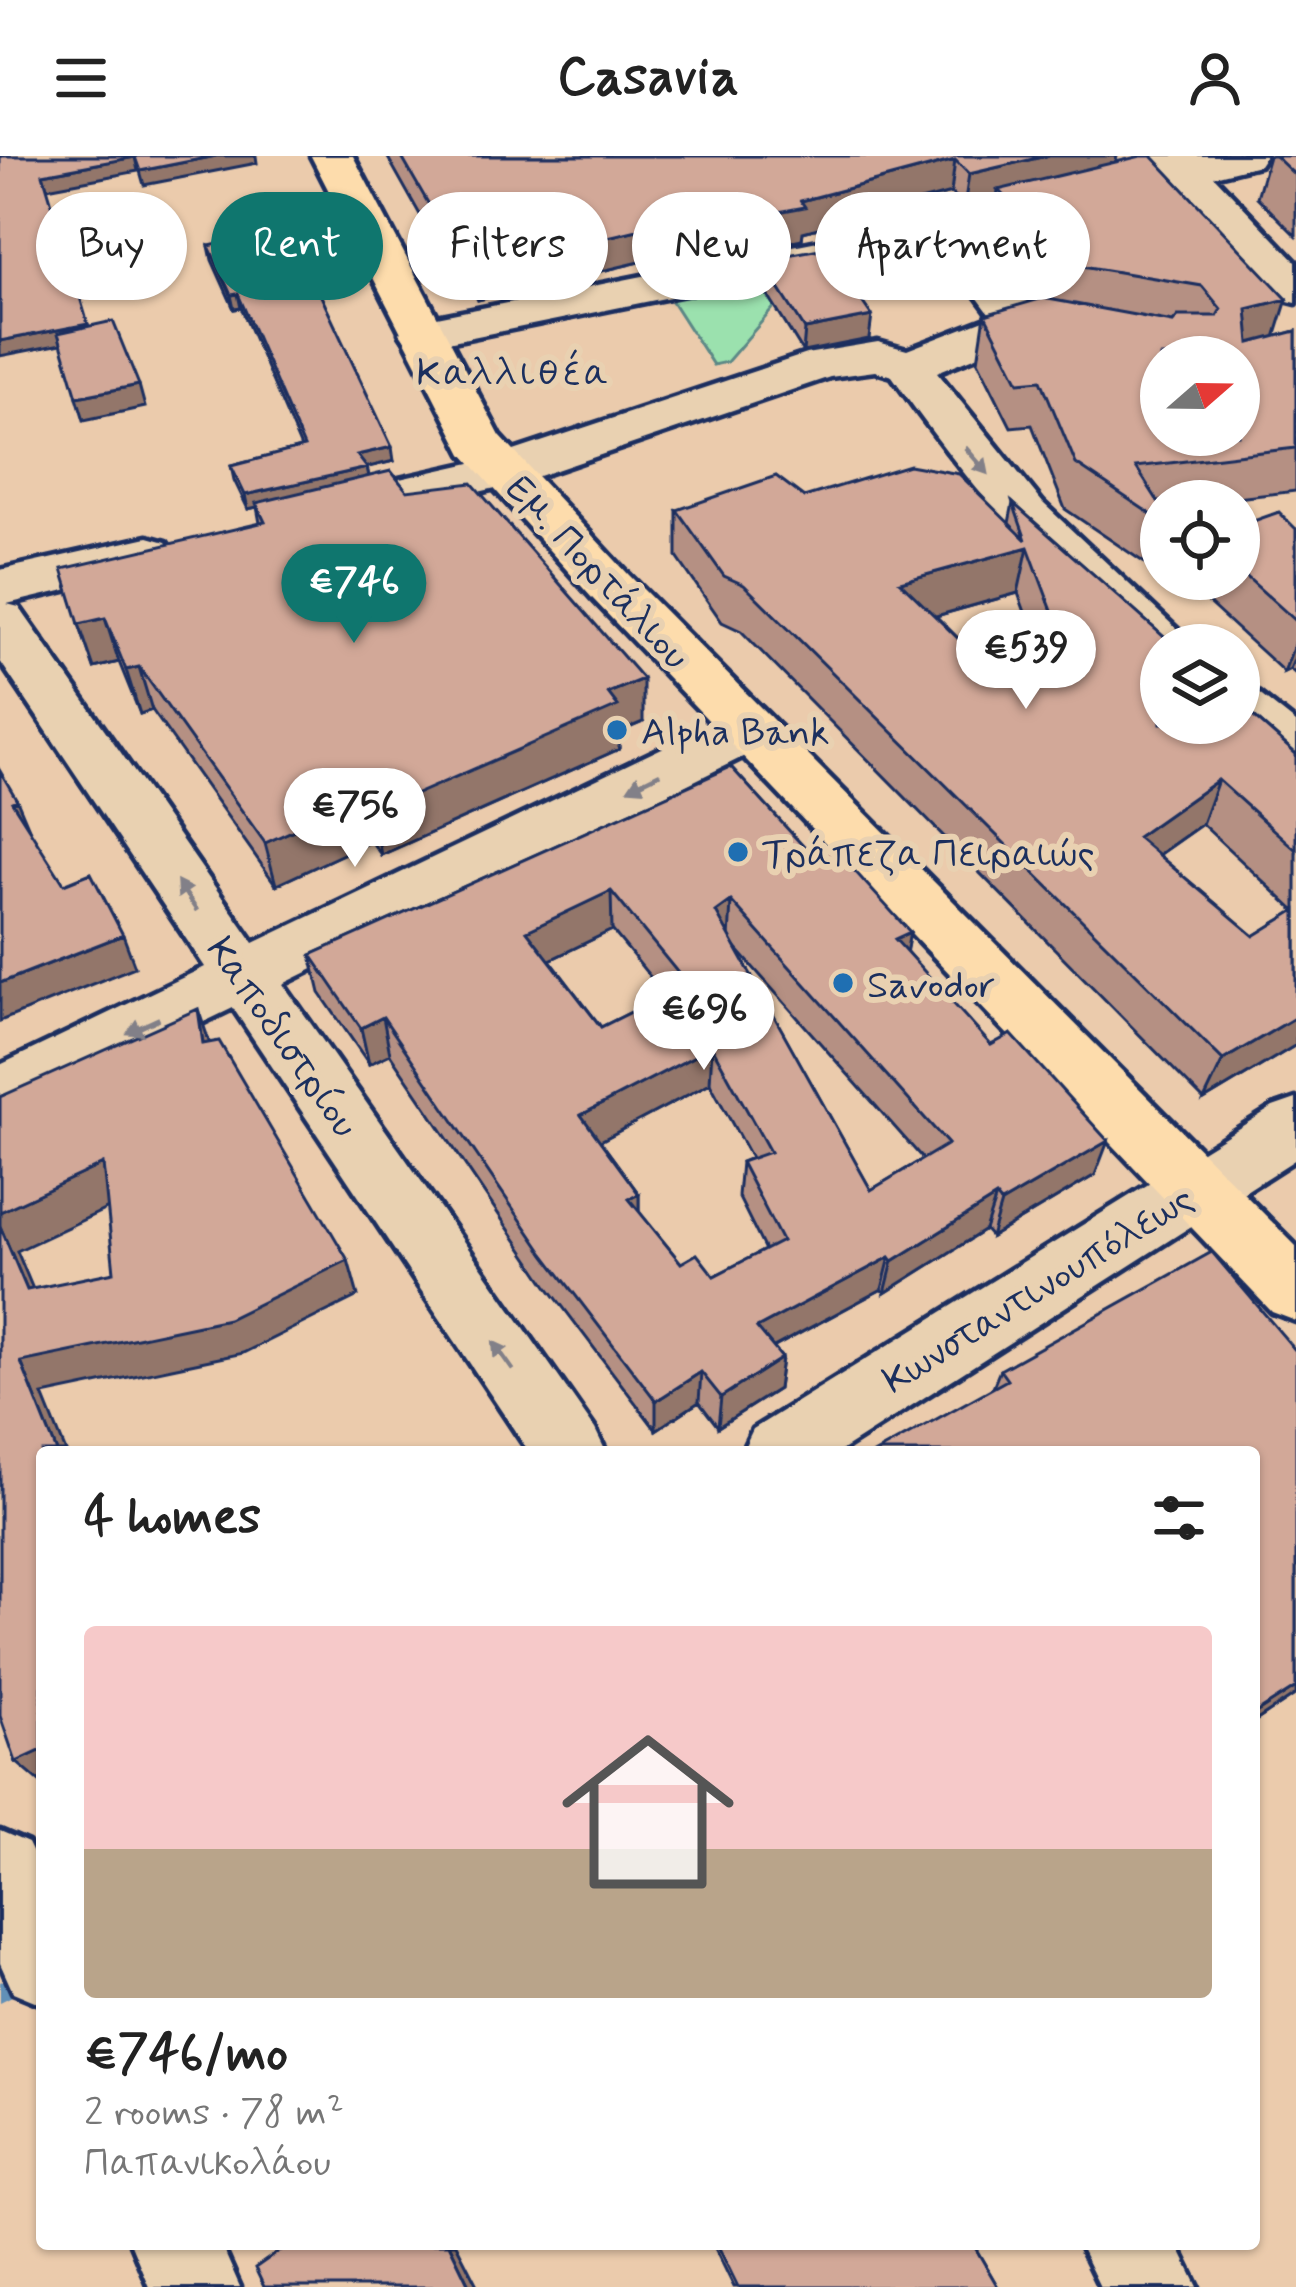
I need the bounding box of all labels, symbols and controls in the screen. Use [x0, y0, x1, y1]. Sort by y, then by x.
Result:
text: Casavia [557, 43, 739, 114]
icon: menu [48, 45, 114, 111]
icon: person [1182, 45, 1248, 111]
chip: Buy [36, 192, 187, 300]
chip: Rent [211, 192, 383, 300]
chip: Filters [407, 192, 608, 300]
chip: New [632, 192, 791, 300]
chip: Apartment [815, 192, 1090, 300]
north arrow [1140, 336, 1260, 456]
map controls [1140, 336, 1260, 744]
district label: Καλλιθέα [417, 349, 611, 400]
one-way arrow [964, 446, 990, 476]
street label: Εμ. Πορτάλιου [493, 465, 700, 682]
button: locate [1140, 480, 1260, 600]
pin: €746 [283, 544, 425, 646]
text: €746 [308, 557, 400, 608]
pin: €539 [955, 610, 1097, 712]
text: €539 [983, 623, 1069, 674]
button: layers [1140, 624, 1260, 744]
place label: Alpha Bank [641, 708, 830, 759]
marker: Alpha Bank [604, 717, 630, 743]
pin: €756 [284, 768, 426, 870]
one-way arrow [627, 771, 661, 791]
text: €756 [311, 781, 399, 832]
place label: Τράπεζα Πειραιώς [762, 830, 1094, 881]
marker: Τράπεζα Πειραιώς [725, 839, 751, 865]
one-way arrow [176, 879, 199, 912]
street label: Καποδιστρίου [193, 928, 369, 1148]
place label: Savodor [867, 961, 995, 1012]
marker: Savodor [830, 970, 856, 996]
pin: €696 [633, 971, 775, 1073]
text: €696 [660, 984, 748, 1035]
one-way arrow [125, 1016, 160, 1036]
street label: Κωνσταντινουπόλεως [874, 1175, 1204, 1407]
one-way arrow [493, 1339, 515, 1372]
text: 4 homes [84, 1485, 261, 1551]
icon: filters [1146, 1485, 1212, 1551]
icon: home [540, 1704, 756, 1920]
text: €746/mo [84, 2022, 288, 2088]
text: 2 rooms · 78 m² [84, 2088, 344, 2139]
text: Παπανικολάου [84, 2139, 331, 2190]

